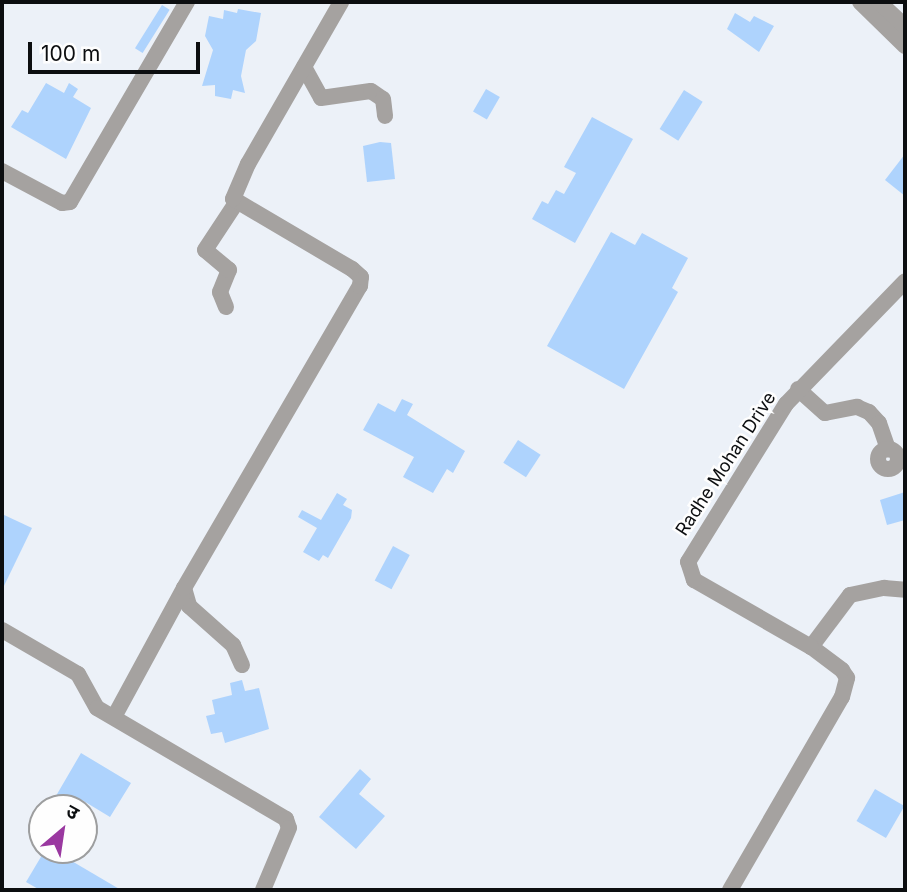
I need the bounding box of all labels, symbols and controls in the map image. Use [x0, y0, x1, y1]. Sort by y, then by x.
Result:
scale bar [32, 28, 203, 72]
text: 100 m [41, 41, 100, 66]
street label: Radhe Mohan Drive [671, 388, 781, 540]
north arrow [28, 794, 98, 864]
text: उ [62, 799, 83, 825]

